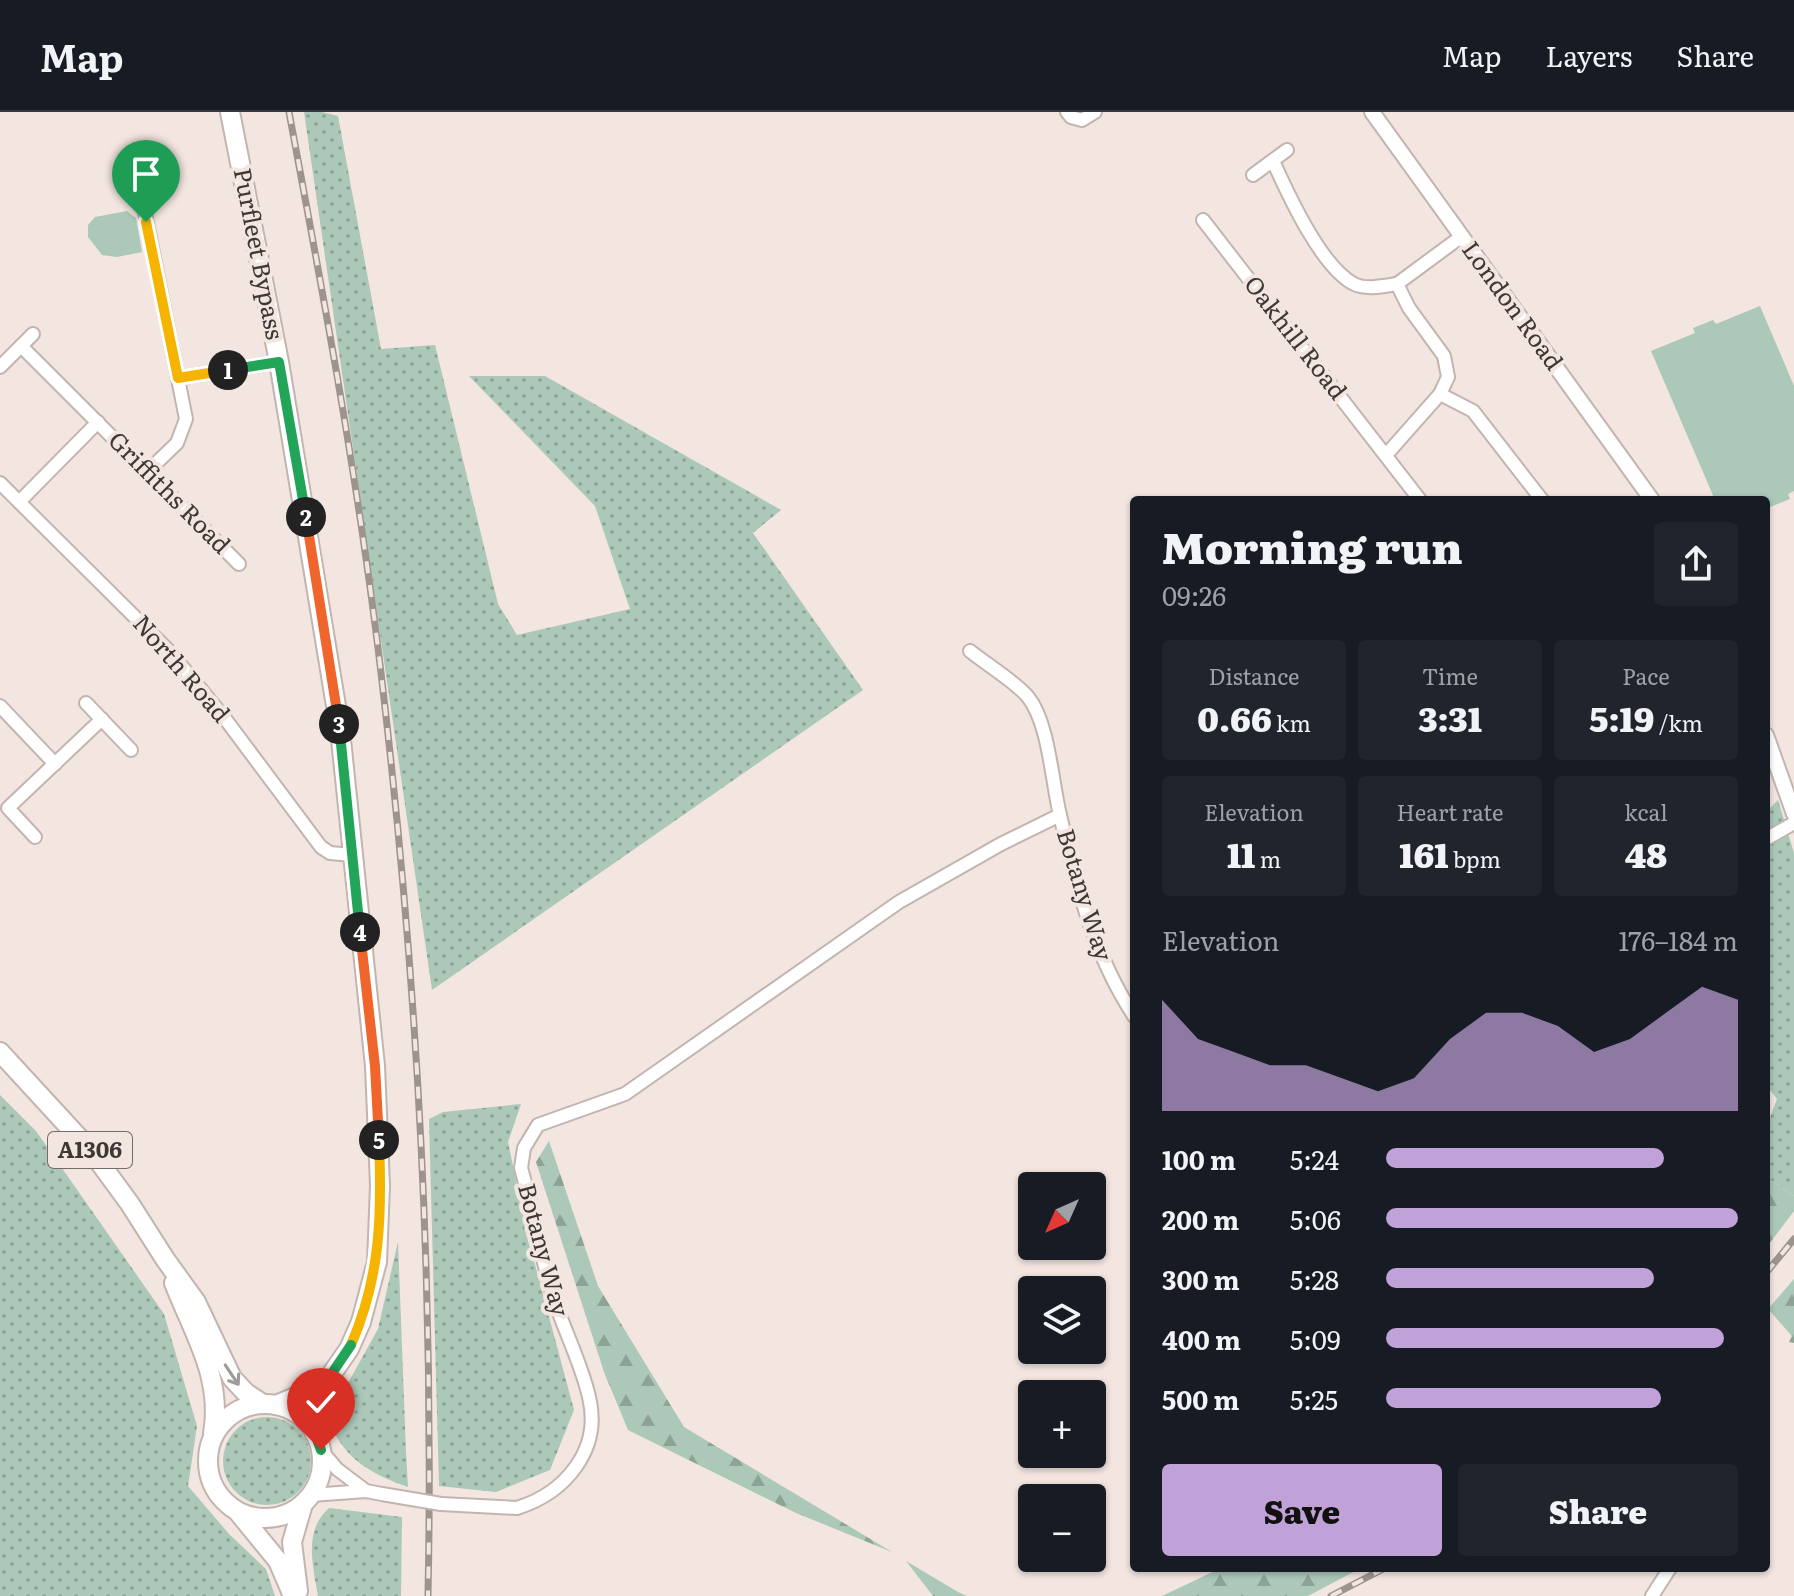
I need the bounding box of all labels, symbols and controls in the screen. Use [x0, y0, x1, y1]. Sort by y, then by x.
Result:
text: Map [40, 27, 124, 84]
text: Map [1442, 34, 1501, 76]
text: Layers [1545, 34, 1632, 76]
text: Share [1676, 34, 1754, 76]
pin [112, 140, 180, 222]
icon: arrive [124, 152, 168, 196]
street label: Purfleet Bypass [227, 165, 294, 342]
street label: London Road [1455, 233, 1573, 377]
street label: Oakhill Road [1237, 267, 1357, 406]
pin: 1 [208, 350, 248, 390]
text: 1 [223, 353, 233, 386]
street label: Griffiths Road [102, 422, 240, 560]
pin: 2 [286, 497, 326, 537]
text: 2 [300, 500, 312, 533]
text: Morning run [1162, 512, 1463, 578]
button: share [1654, 522, 1738, 606]
text: 09:26 [1162, 575, 1226, 614]
street label: North Road [126, 606, 240, 729]
text: Distance [1209, 659, 1299, 692]
text: Time [1422, 659, 1478, 692]
text: Pace [1622, 659, 1670, 692]
text: 0.66 [1197, 692, 1272, 742]
text: 3:31 [1418, 692, 1482, 742]
text: 5:19 [1589, 692, 1654, 742]
pin: 3 [319, 704, 359, 744]
text: km [1272, 706, 1311, 739]
text: /km [1654, 706, 1703, 739]
text: 3 [333, 707, 345, 740]
text: Elevation [1204, 795, 1304, 828]
text: Heart rate [1397, 795, 1503, 828]
text: kcal [1624, 795, 1668, 828]
street label: Botany Way [1050, 824, 1123, 965]
text: 11 [1227, 828, 1255, 878]
text: 161 [1399, 828, 1449, 878]
text: 48 [1625, 828, 1667, 878]
text: m [1255, 842, 1281, 875]
text: bpm [1449, 842, 1501, 875]
pin: 4 [340, 912, 380, 952]
text: 4 [353, 915, 367, 948]
text: Elevation [1162, 920, 1280, 959]
text: 176–184 m [1618, 920, 1738, 959]
pin: 5 [359, 1120, 399, 1160]
text: 5 [373, 1123, 385, 1156]
road number: A1306 [48, 1132, 132, 1168]
text: 100 m [1162, 1139, 1236, 1178]
text: 5:24 [1290, 1139, 1339, 1178]
north arrow [1018, 1172, 1106, 1260]
map controls [1018, 1172, 1106, 1572]
street label: Botany Way [511, 1179, 580, 1320]
text: 200 m [1162, 1199, 1239, 1238]
text: 5:06 [1290, 1199, 1341, 1238]
text: 300 m [1162, 1259, 1240, 1298]
text: 5:28 [1290, 1259, 1339, 1298]
button: layers [1018, 1276, 1106, 1364]
text: 400 m [1162, 1319, 1241, 1358]
text: 5:09 [1290, 1319, 1341, 1358]
one-way arrow [224, 1363, 240, 1385]
pin [287, 1368, 355, 1450]
text: 500 m [1162, 1379, 1239, 1418]
text: 5:25 [1290, 1379, 1338, 1418]
icon: check [299, 1380, 343, 1424]
button: + [1018, 1380, 1106, 1468]
button: Save [1162, 1464, 1442, 1556]
button: Share [1458, 1464, 1738, 1556]
button: − [1018, 1484, 1106, 1572]

